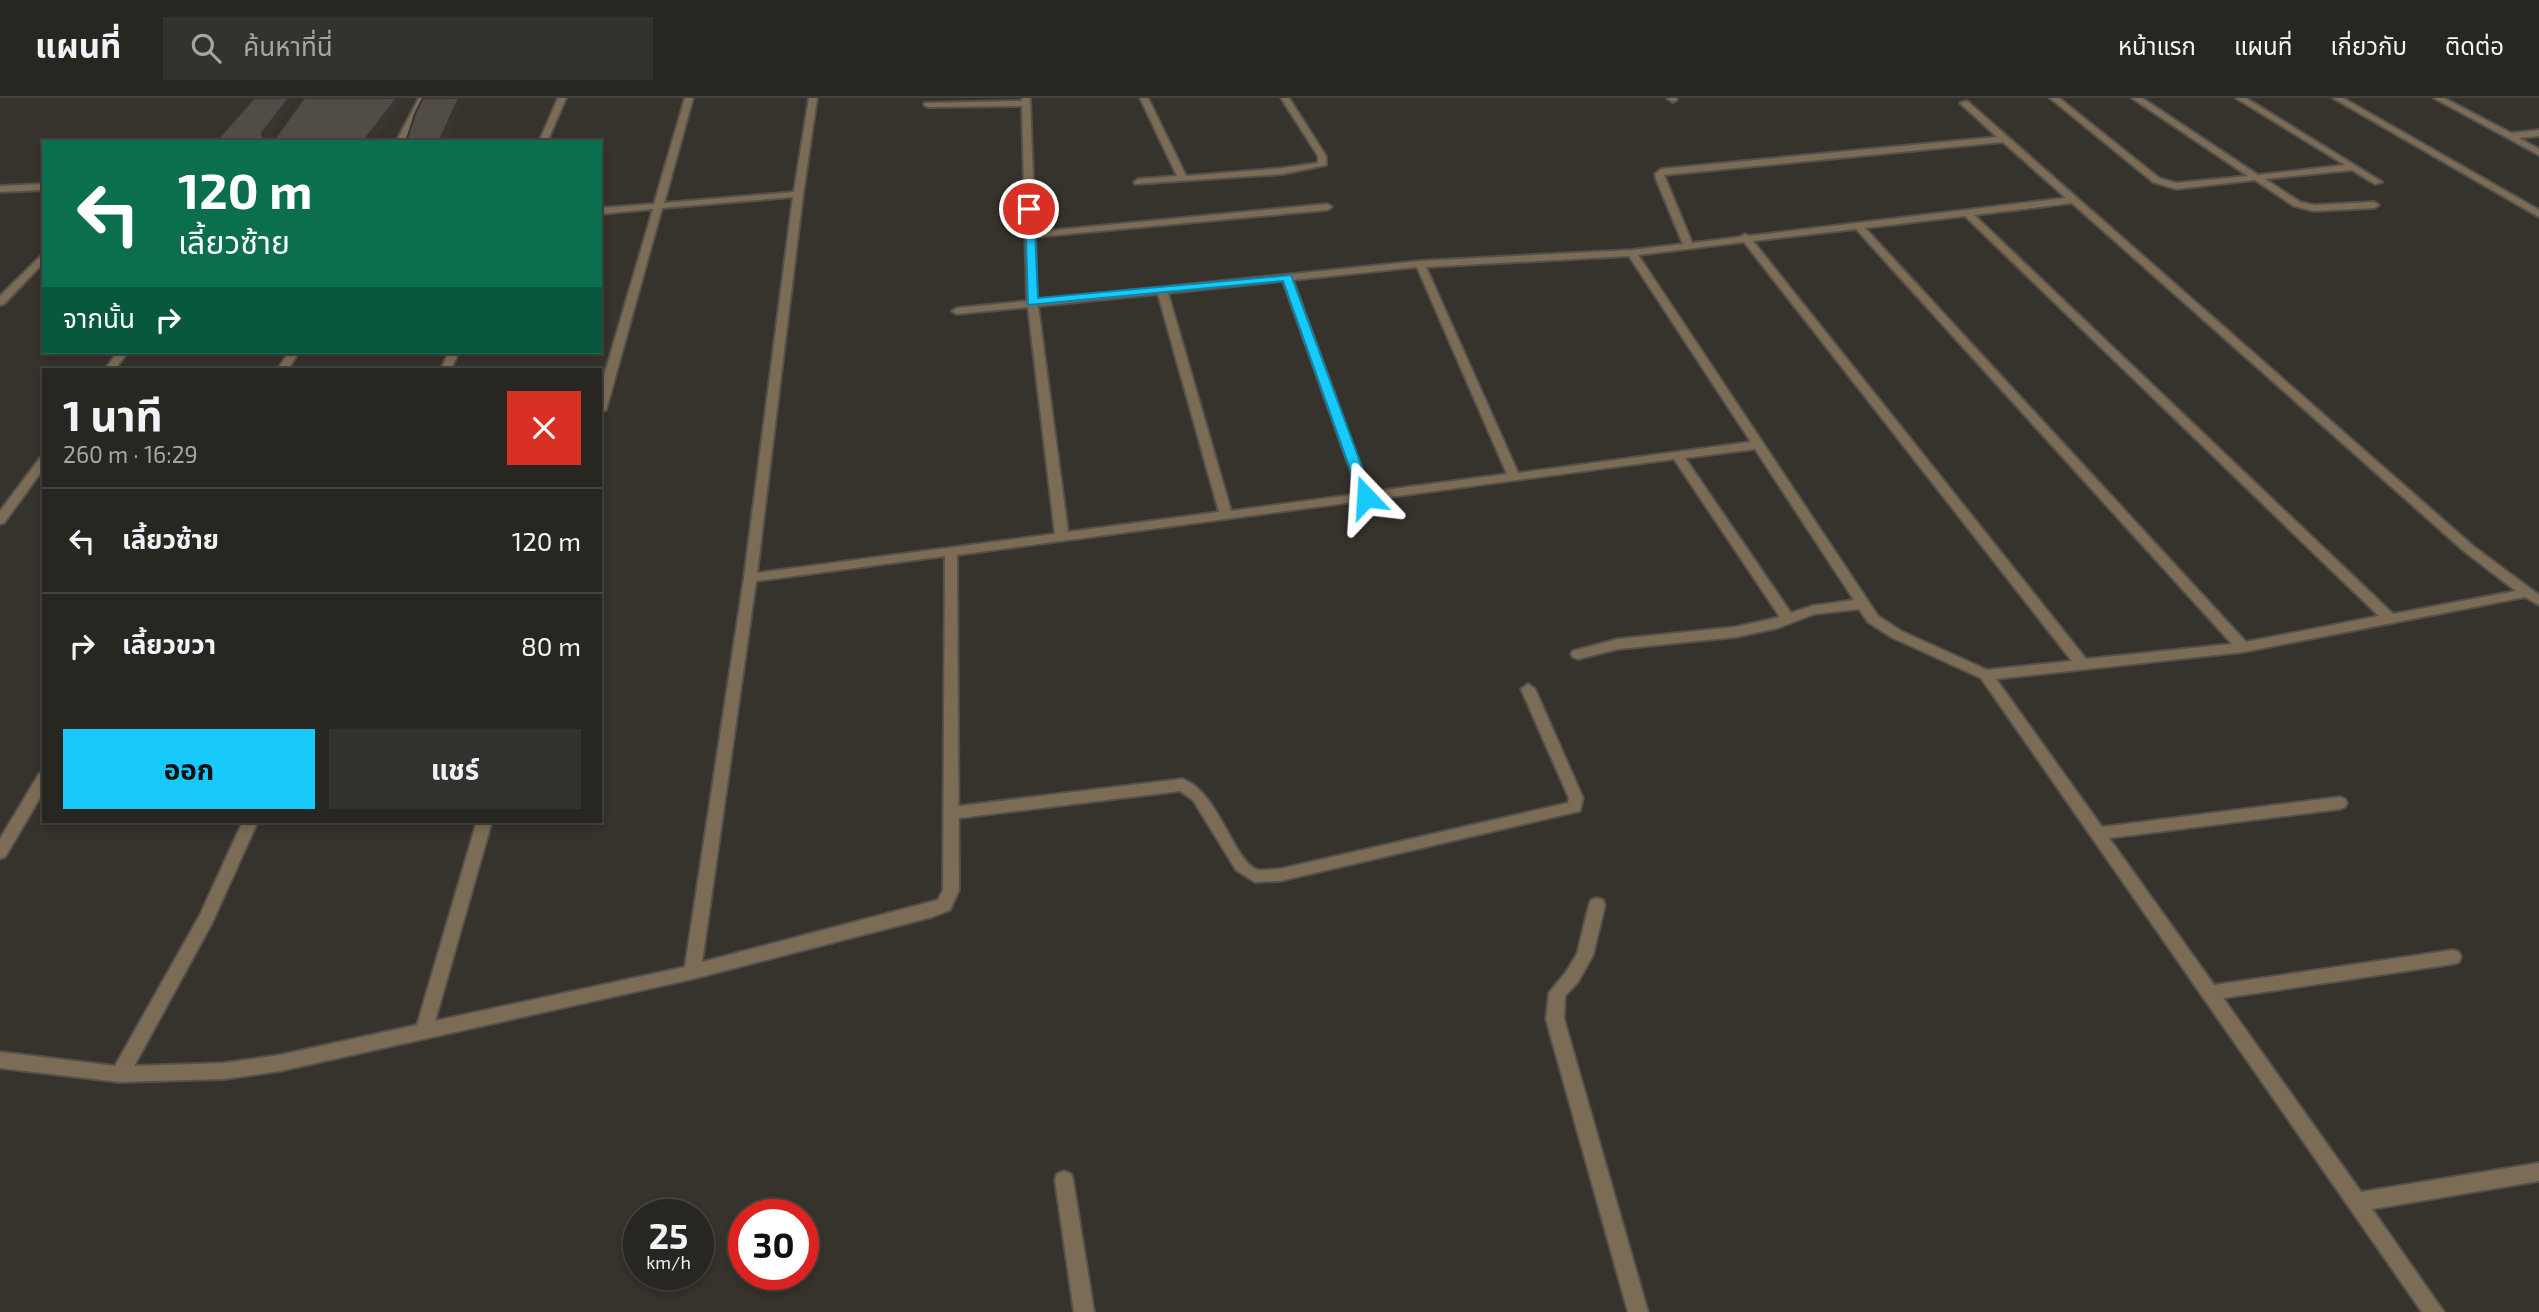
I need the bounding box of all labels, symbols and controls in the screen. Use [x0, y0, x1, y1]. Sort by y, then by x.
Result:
search box [163, 17, 653, 80]
text: แผนที่ [35, 25, 121, 65]
icon: search [187, 29, 225, 67]
text: ค้นหาที่นี่ [243, 30, 333, 61]
text: หน้าแรก [2118, 31, 2196, 60]
text: แผนที่ [2234, 31, 2292, 60]
text: เกี่ยวกับ [2330, 31, 2407, 60]
text: ติดต่อ [2445, 31, 2504, 60]
text: 120 m [178, 160, 312, 219]
icon: left [63, 168, 154, 259]
pin [999, 179, 1059, 239]
icon: arrive [1010, 190, 1048, 228]
text: เลี้ยวซ้าย [178, 222, 290, 260]
icon: right [149, 301, 187, 339]
text: จากนั้น [63, 302, 135, 333]
text: 1 นาที [63, 389, 163, 439]
button: close [507, 391, 581, 465]
text: 260 m · 16:29 [63, 440, 198, 468]
position arrow [1329, 460, 1403, 534]
icon: left [63, 522, 101, 560]
text: เลี้ยวซ้าย [122, 523, 219, 554]
text: 120 m [512, 525, 581, 556]
icon: right [63, 627, 101, 665]
text: เลี้ยวขวา [122, 628, 216, 659]
text: 80 m [521, 630, 581, 661]
button: ออก [63, 729, 315, 809]
button: แชร์ [329, 729, 581, 809]
speed limit sign: 30 [728, 1199, 819, 1290]
text: 25 [649, 1214, 688, 1256]
text: km/h [646, 1251, 691, 1273]

